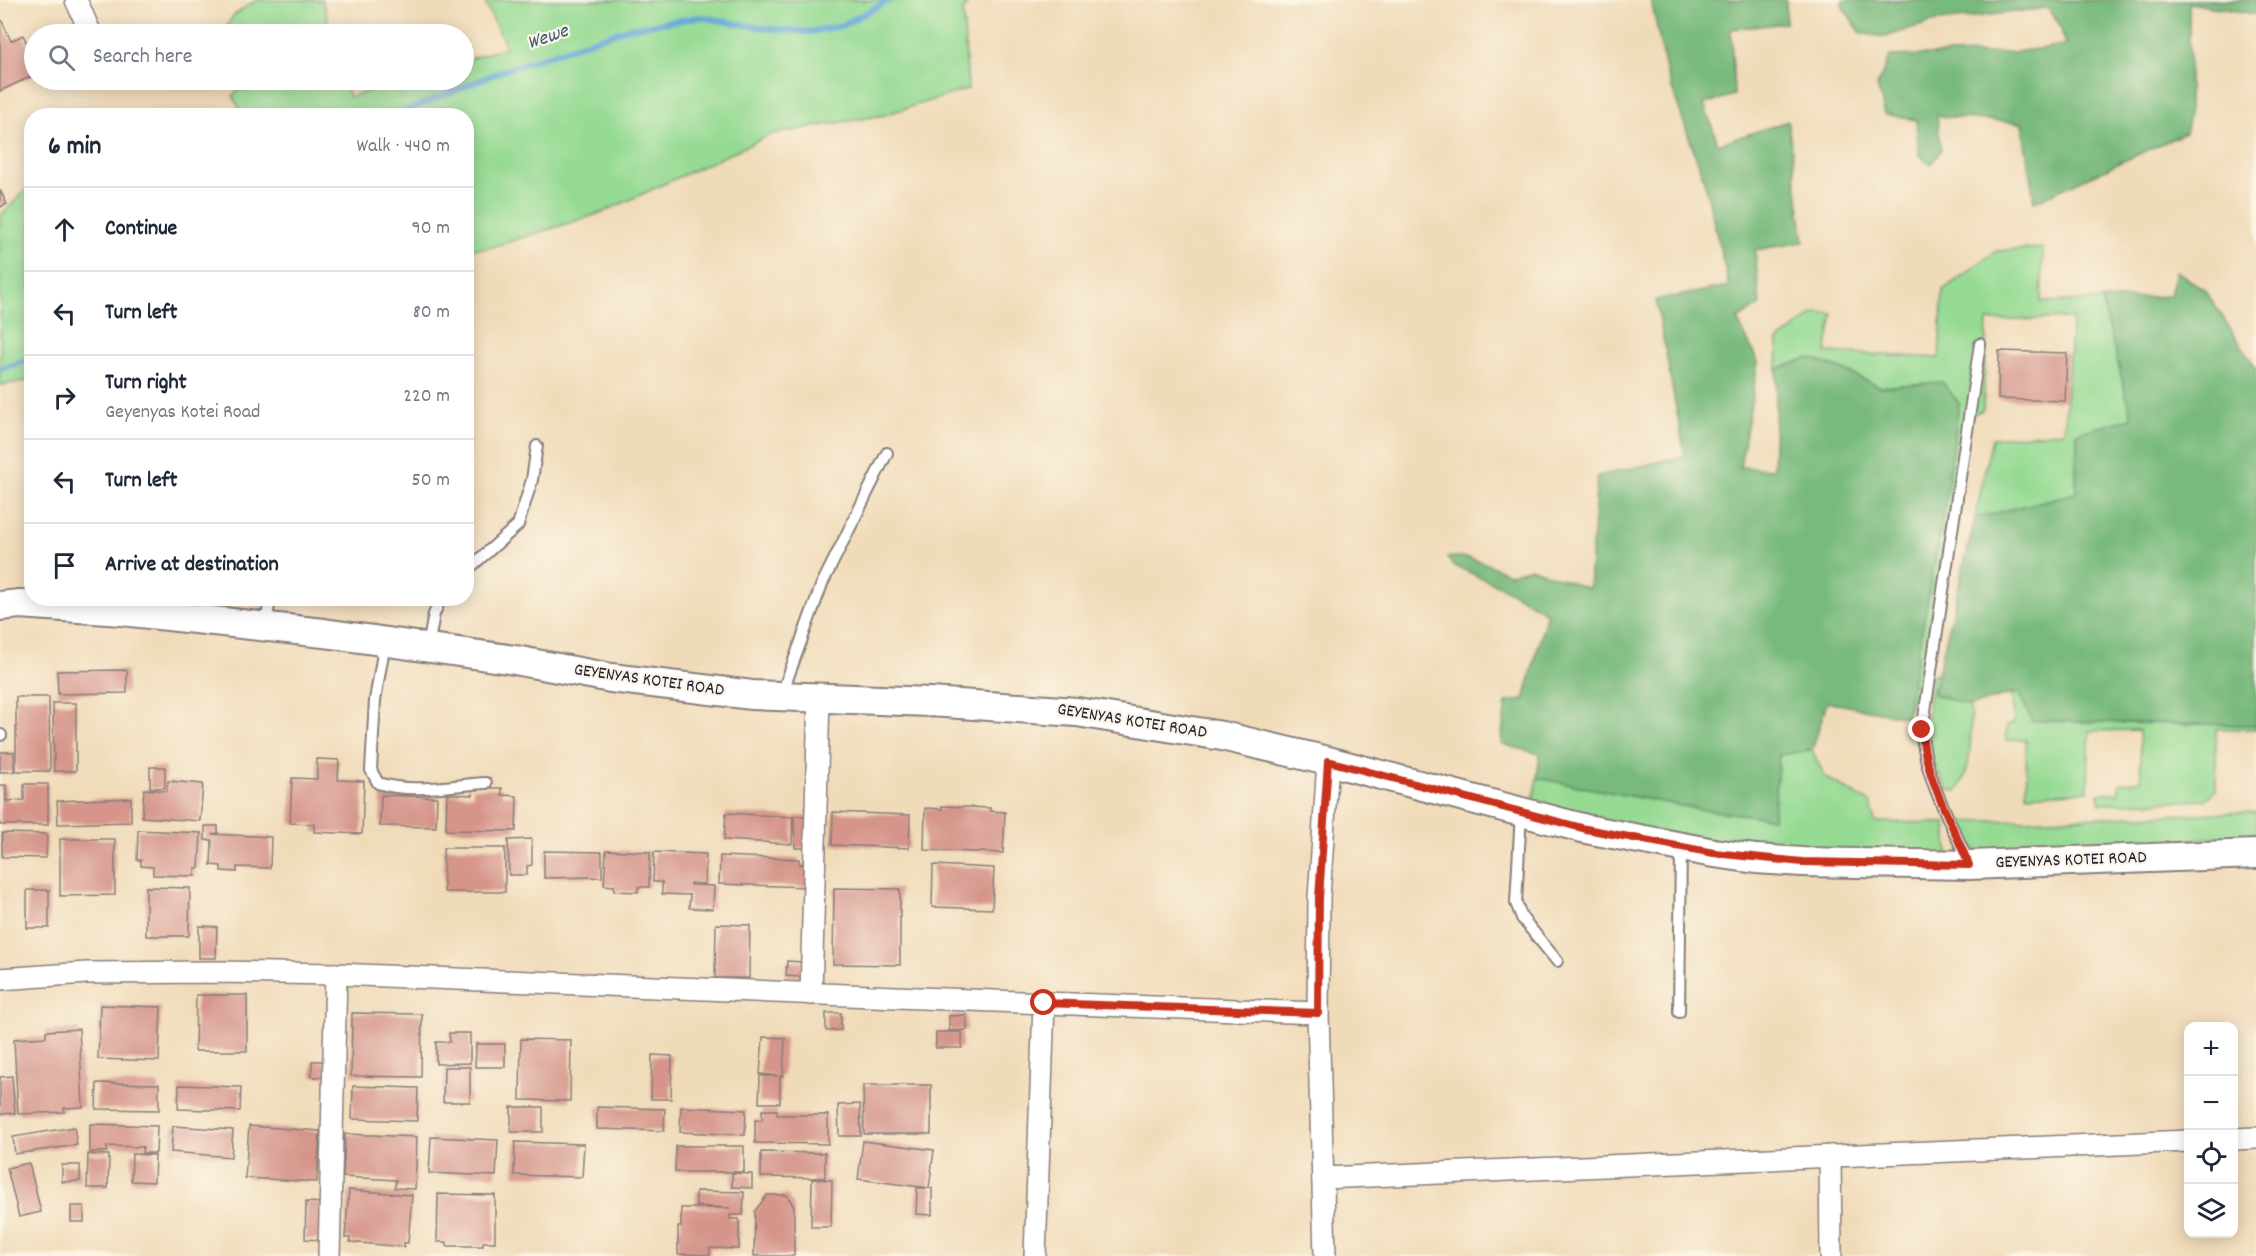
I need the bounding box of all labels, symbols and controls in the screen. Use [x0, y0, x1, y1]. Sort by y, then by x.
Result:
water label: Wewe [524, 18, 574, 58]
search box [24, 24, 474, 90]
icon: search [45, 41, 78, 74]
text: Search here [93, 42, 192, 73]
text: 6 min [48, 129, 101, 166]
text: Walk · 440 m [357, 133, 450, 161]
icon: ahead [48, 213, 81, 246]
text: Continue [105, 214, 177, 245]
text: 90 m [412, 215, 450, 243]
icon: left [48, 297, 81, 330]
text: Turn left [105, 298, 177, 329]
text: 80 m [413, 299, 450, 327]
text: Turn right [105, 368, 187, 399]
icon: right [48, 381, 81, 414]
text: 220 m [403, 383, 450, 411]
text: Geyenyas Kotei Road [105, 399, 260, 427]
icon: left [48, 465, 81, 498]
text: Turn left [105, 466, 177, 497]
text: 50 m [412, 467, 450, 495]
icon: arrive [48, 549, 81, 582]
text: Arrive at destination [105, 550, 279, 581]
street label: GEYENYAS KOTEI ROAD [572, 658, 726, 704]
street label: GEYENYAS KOTEI ROAD [1055, 698, 1209, 746]
route end [1908, 716, 1934, 742]
street label: GEYENYAS KOTEI ROAD [1995, 846, 2147, 876]
route start [1030, 989, 1056, 1015]
map controls [2184, 1022, 2238, 1238]
button: + [2184, 1022, 2238, 1076]
button: − [2184, 1076, 2238, 1130]
button: locate [2184, 1130, 2238, 1184]
button: layers [2184, 1184, 2238, 1238]

